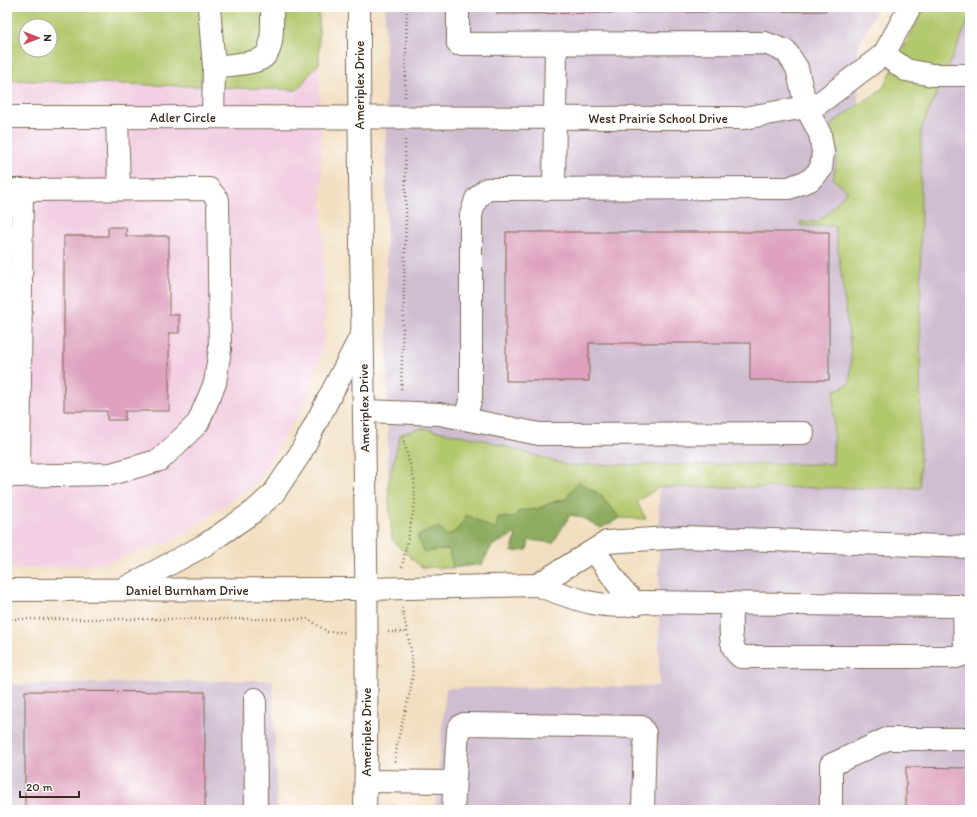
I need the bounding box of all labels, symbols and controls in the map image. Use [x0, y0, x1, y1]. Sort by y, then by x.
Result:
north arrow [18, 18, 58, 58]
text: N [41, 34, 54, 42]
street label: Ameriplex Drive [352, 41, 367, 129]
street label: Adler Circle [150, 110, 216, 125]
street label: West Prairie School Drive [588, 111, 728, 126]
street label: Ameriplex Drive [356, 363, 372, 453]
street label: Daniel Burnham Drive [125, 583, 249, 598]
street label: Ameriplex Drive [359, 688, 374, 776]
scale bar [20, 773, 79, 799]
text: 20 m [26, 780, 53, 794]

